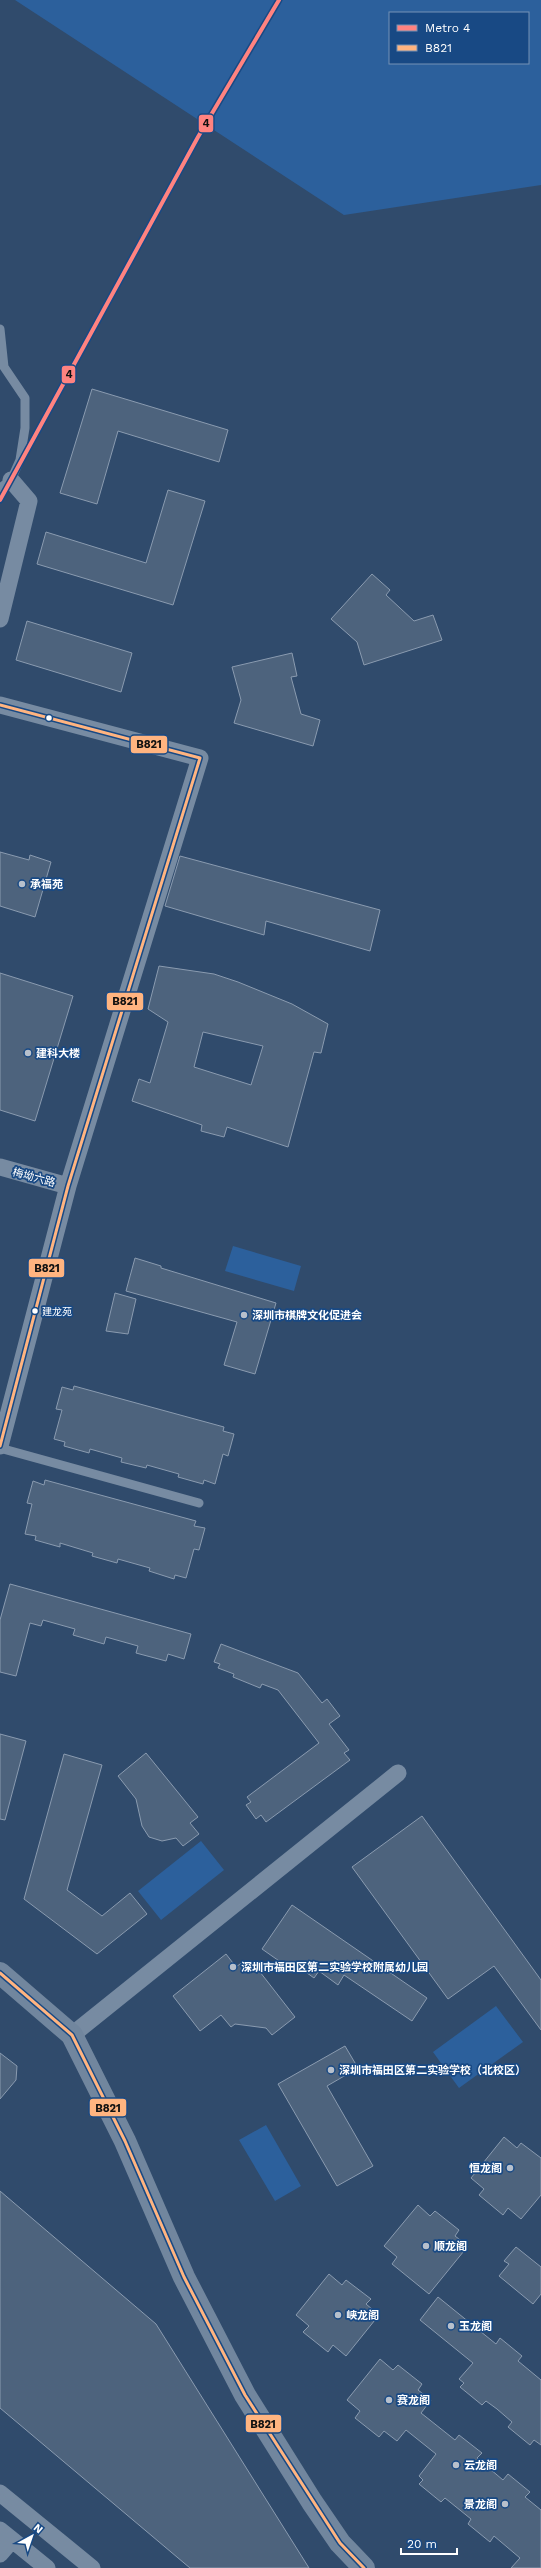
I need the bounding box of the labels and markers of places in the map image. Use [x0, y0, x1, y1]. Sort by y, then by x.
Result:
unlabelled marker [44, 713, 54, 723]
place label: 承福苑 [30, 878, 63, 891]
marker: 承福苑 [17, 879, 27, 889]
place label: 建科大楼 [36, 1047, 80, 1060]
marker: 建科大楼 [23, 1048, 33, 1058]
marker: 建龙苑 [30, 1306, 40, 1316]
place label: 建龙苑 [42, 1306, 72, 1317]
place label: 深圳市棋牌文化促进会 [252, 1309, 362, 1322]
marker: 深圳市棋牌文化促进会 [239, 1310, 249, 1320]
place label: 深圳市福田区第二实验学校附属幼儿园 [241, 1961, 428, 1974]
marker: 深圳市福田区第二实验学校附属幼儿园 [228, 1962, 238, 1972]
place label: 深圳市福田区第二实验学校（北校区） [339, 2064, 526, 2077]
marker: 深圳市福田区第二实验学校（北校区） [326, 2065, 336, 2075]
place label: 恒龙阁 [469, 2162, 502, 2175]
marker: 恒龙阁 [505, 2163, 515, 2173]
place label: 顺龙阁 [434, 2240, 467, 2253]
marker: 顺龙阁 [421, 2241, 431, 2251]
place label: 峡龙阁 [346, 2309, 379, 2322]
marker: 峡龙阁 [333, 2310, 343, 2320]
place label: 玉龙阁 [459, 2320, 492, 2333]
marker: 玉龙阁 [446, 2321, 456, 2331]
place label: 赛龙阁 [397, 2394, 430, 2407]
marker: 赛龙阁 [384, 2395, 394, 2405]
place label: 云龙阁 [464, 2459, 497, 2472]
marker: 云龙阁 [451, 2460, 461, 2470]
place label: 景龙阁 [464, 2498, 497, 2511]
marker: 景龙阁 [500, 2499, 510, 2509]

